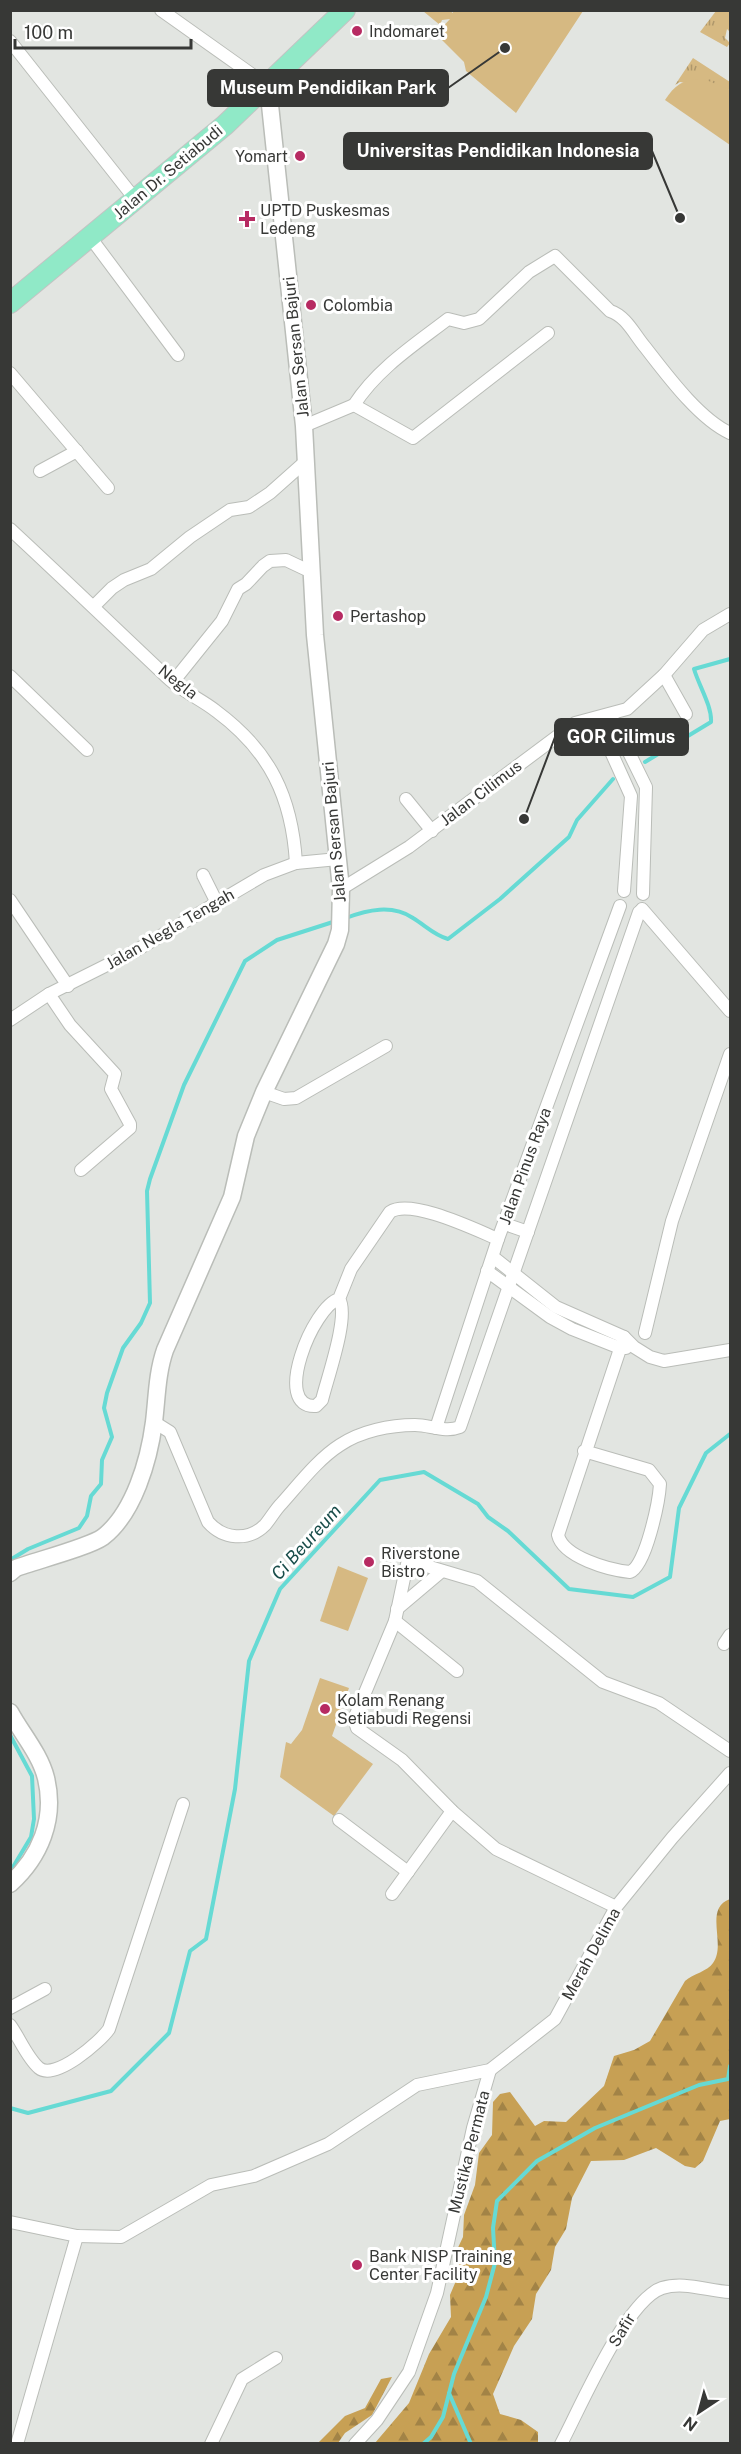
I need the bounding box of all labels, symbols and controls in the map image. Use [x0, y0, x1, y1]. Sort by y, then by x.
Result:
scale bar [15, 12, 190, 50]
text: 100 m [24, 22, 73, 43]
place label: Indomaret [369, 22, 445, 41]
marker: Indomaret [350, 24, 364, 38]
callout: Museum Pendidikan Park [208, 70, 448, 106]
text: Museum Pendidikan Park [220, 77, 437, 98]
street label: Jalan Dr. Setiabudi [110, 121, 226, 223]
callout: Universitas Pendidikan Indonesia [344, 133, 652, 169]
text: Universitas Pendidikan Indonesia [357, 140, 639, 161]
place label: Yomart [235, 147, 288, 166]
marker: Yomart [293, 149, 307, 163]
place label: UPTD Puskesmas Ledeng [260, 201, 390, 238]
marker: UPTD Puskesmas Ledeng [238, 210, 256, 228]
street label: Jalan Sersan Bajuri [279, 276, 313, 418]
place label: Colombia [323, 296, 393, 315]
marker: Colombia [304, 298, 318, 312]
place label: Pertashop [350, 607, 426, 626]
marker: Pertashop [331, 609, 345, 623]
street label: Negla [155, 661, 201, 703]
callout: GOR Cilimus [555, 719, 688, 755]
text: GOR Cilimus [567, 726, 675, 747]
street label: Jalan Cilimus [437, 756, 525, 830]
street label: Jalan Sersan Bajuri [318, 761, 350, 903]
street label: Jalan Negla Tengah [103, 885, 237, 973]
street label: Jalan Pinus Raya [495, 1105, 555, 1227]
water label: Ci Beureum [267, 1500, 345, 1584]
place label: Riverstone Bistro [381, 1544, 460, 1581]
marker: Riverstone Bistro [362, 1555, 376, 1569]
place label: Kolam Renang Setiabudi Regensi [337, 1691, 471, 1728]
marker: Kolam Renang Setiabudi Regensi [318, 1702, 332, 1716]
street label: Merah Delima [558, 1904, 624, 2004]
street label: Mustika Permata [445, 2089, 493, 2215]
place label: Bank NISP Training Center Facility [369, 2247, 512, 2284]
marker: Bank NISP Training Center Facility [350, 2258, 364, 2272]
street label: Safir [605, 2310, 639, 2350]
north arrow [669, 2382, 729, 2442]
text: N [680, 2412, 701, 2435]

